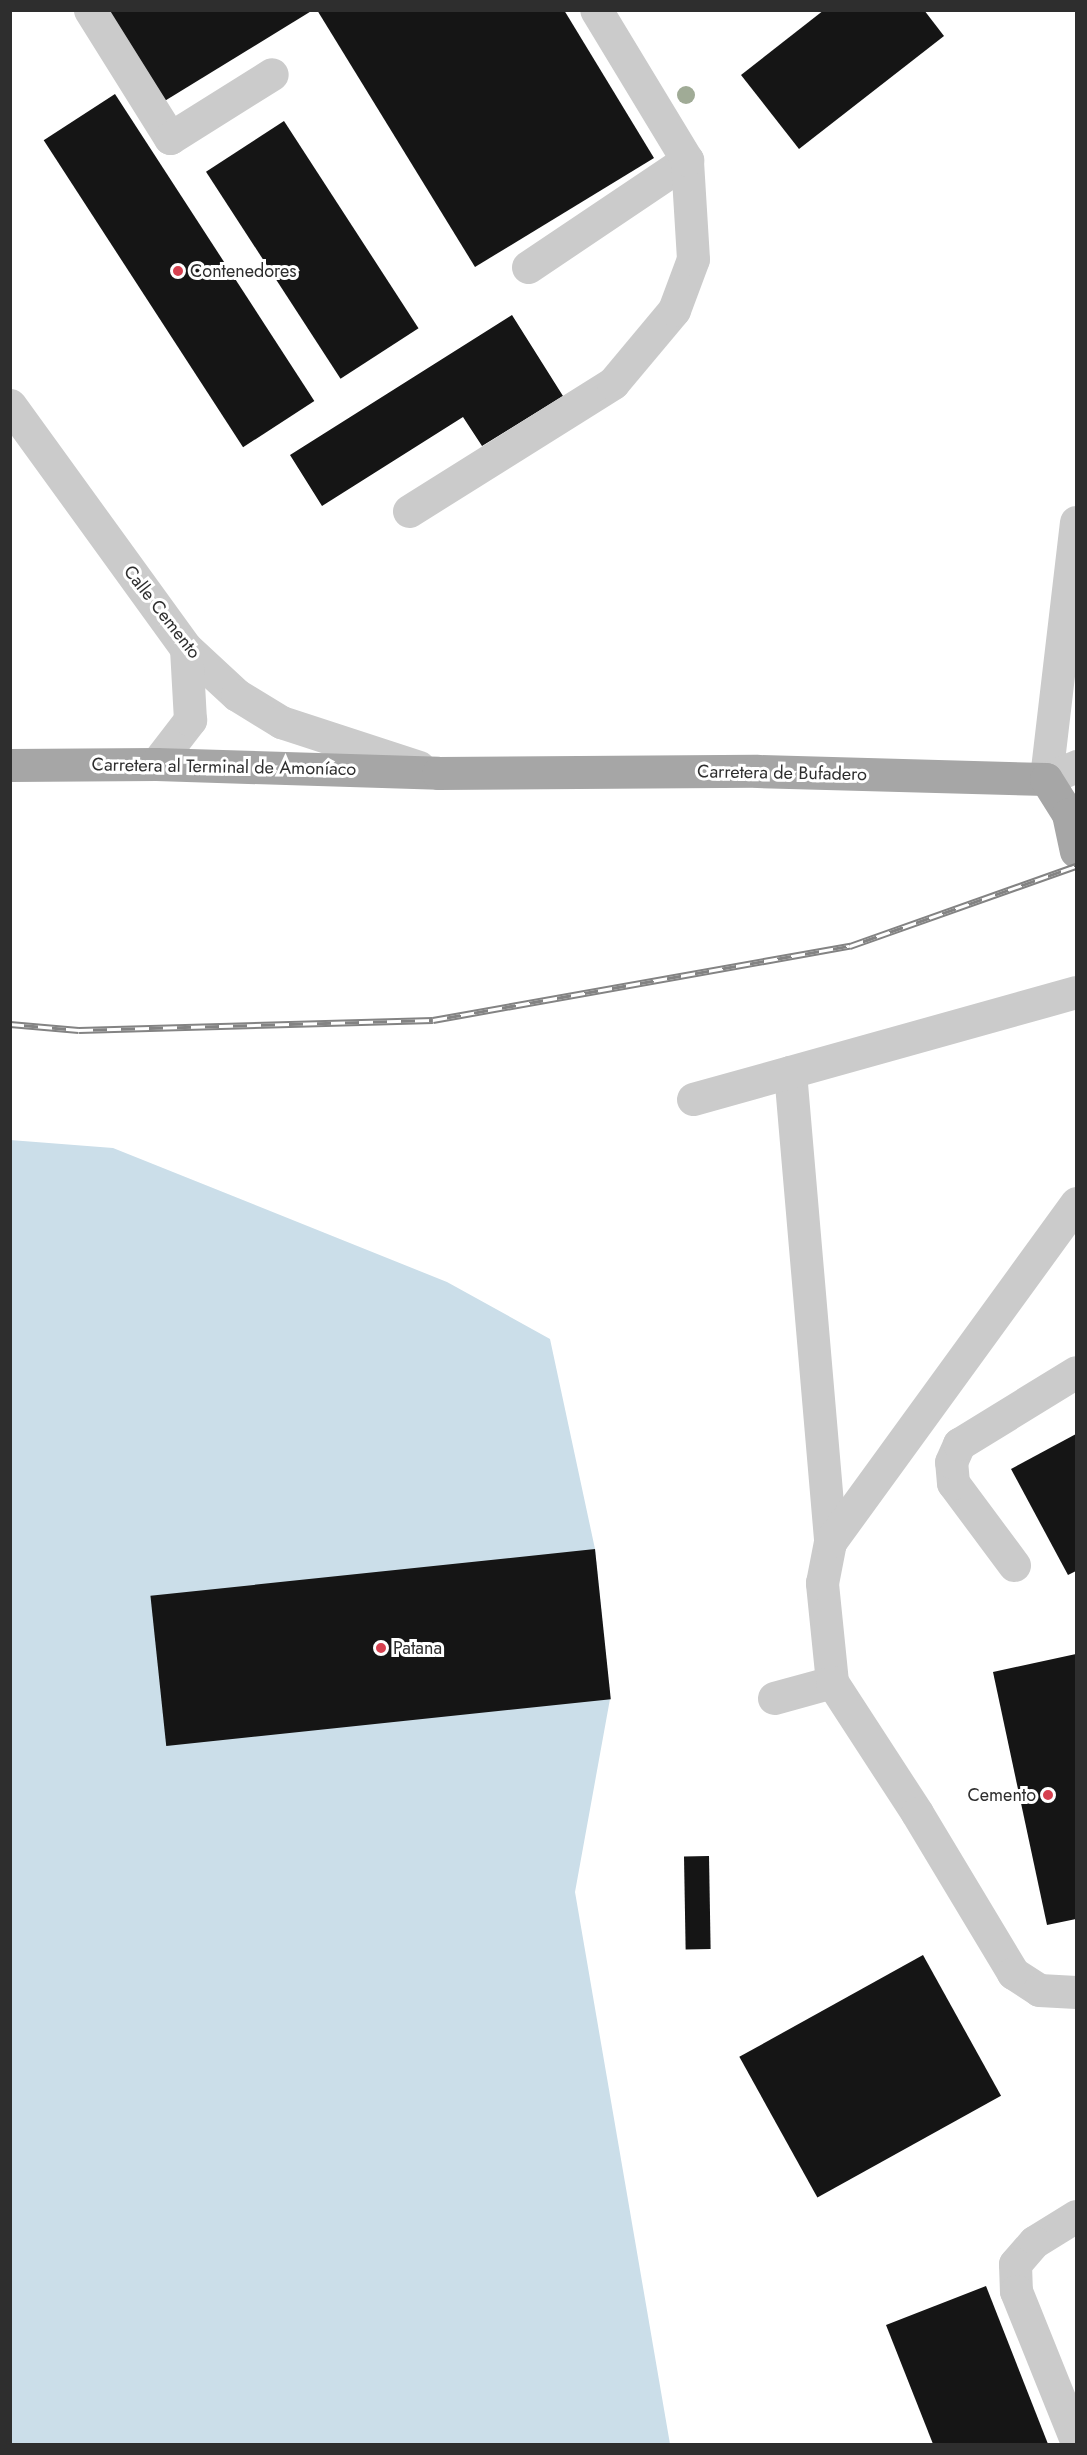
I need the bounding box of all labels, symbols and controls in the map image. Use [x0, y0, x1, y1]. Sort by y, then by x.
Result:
place label: Contenedores [190, 260, 296, 282]
marker: Contenedores [171, 264, 185, 278]
street label: Calle Cemento [119, 561, 205, 663]
street label: Carretera al Terminal de Amoníaco [92, 754, 356, 780]
street label: Carretera de Bufadero [697, 761, 867, 785]
place label: Patana [393, 1637, 442, 1659]
marker: Patana [374, 1641, 388, 1655]
place label: Cemento [967, 1784, 1036, 1806]
marker: Cemento [1041, 1788, 1055, 1802]

